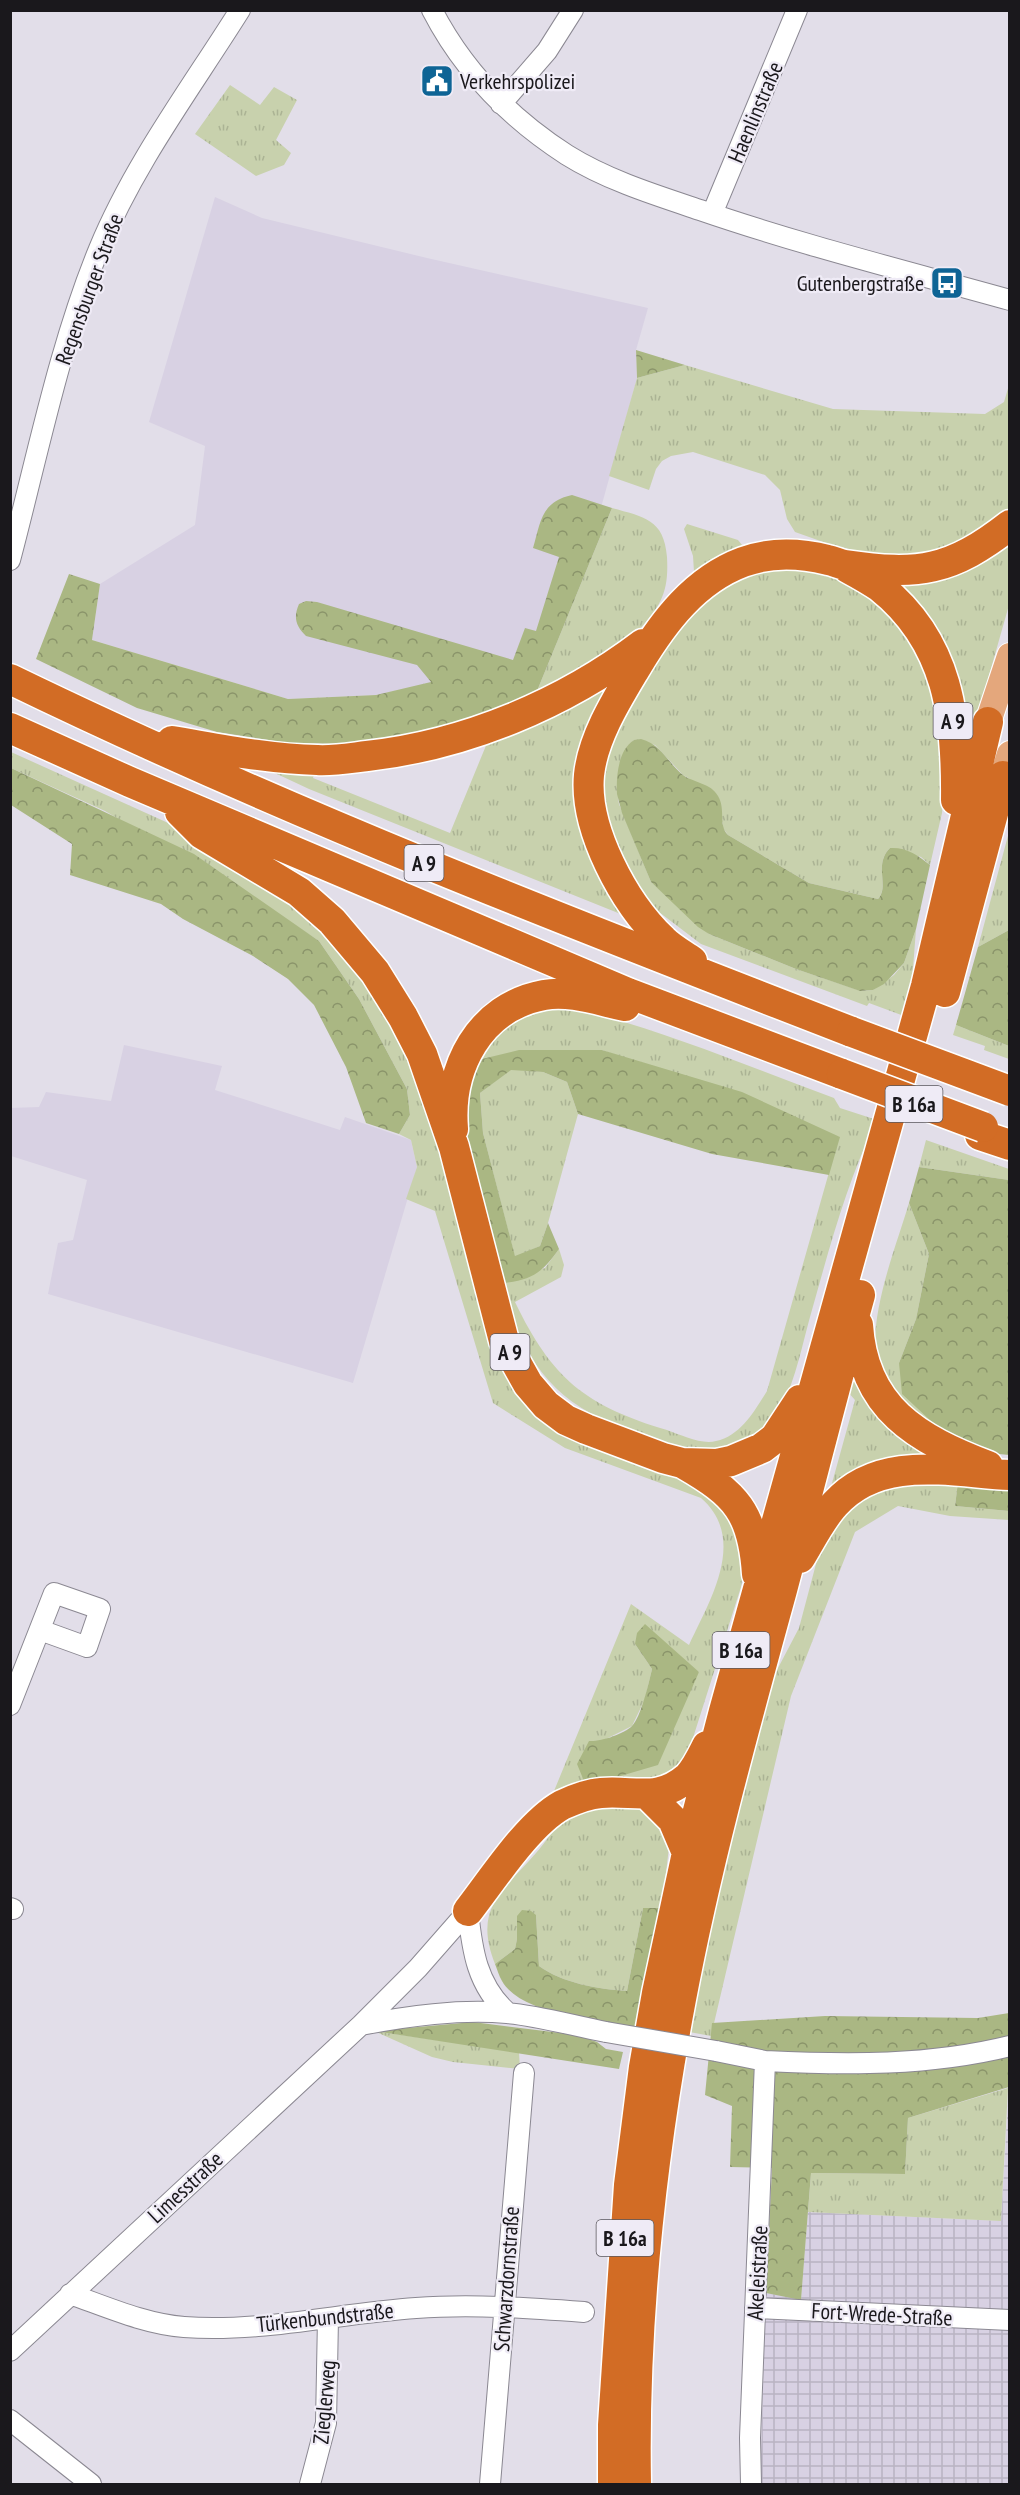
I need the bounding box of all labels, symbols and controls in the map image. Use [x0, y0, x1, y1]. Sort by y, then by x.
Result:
street label: Haenlinstraße [721, 57, 789, 167]
public building icon: Verkehrspolizei [419, 63, 455, 99]
place label: Verkehrspolizei [459, 67, 575, 95]
street label: Regensburger Straße [49, 210, 129, 368]
bus stop icon: Gutenbergstraße [929, 265, 965, 301]
place label: Gutenbergstraße [797, 269, 924, 297]
road number: A 9 [934, 703, 972, 739]
road number: A 9 [404, 845, 444, 881]
road number: B 16a [886, 1086, 942, 1122]
road number: A 9 [490, 1334, 530, 1370]
road number: B 16a [712, 1632, 770, 1668]
street label: Limesstraße [141, 2145, 229, 2229]
street label: Schwarzdornstraße [487, 2205, 525, 2353]
road number: B 16a [596, 2220, 654, 2256]
street label: Akeleistraße [741, 2225, 773, 2321]
street label: Türkenbundstraße [255, 2296, 395, 2338]
street label: Fort-Wrede-Straße [811, 2296, 953, 2332]
street label: Zieglerweg [306, 2359, 342, 2445]

